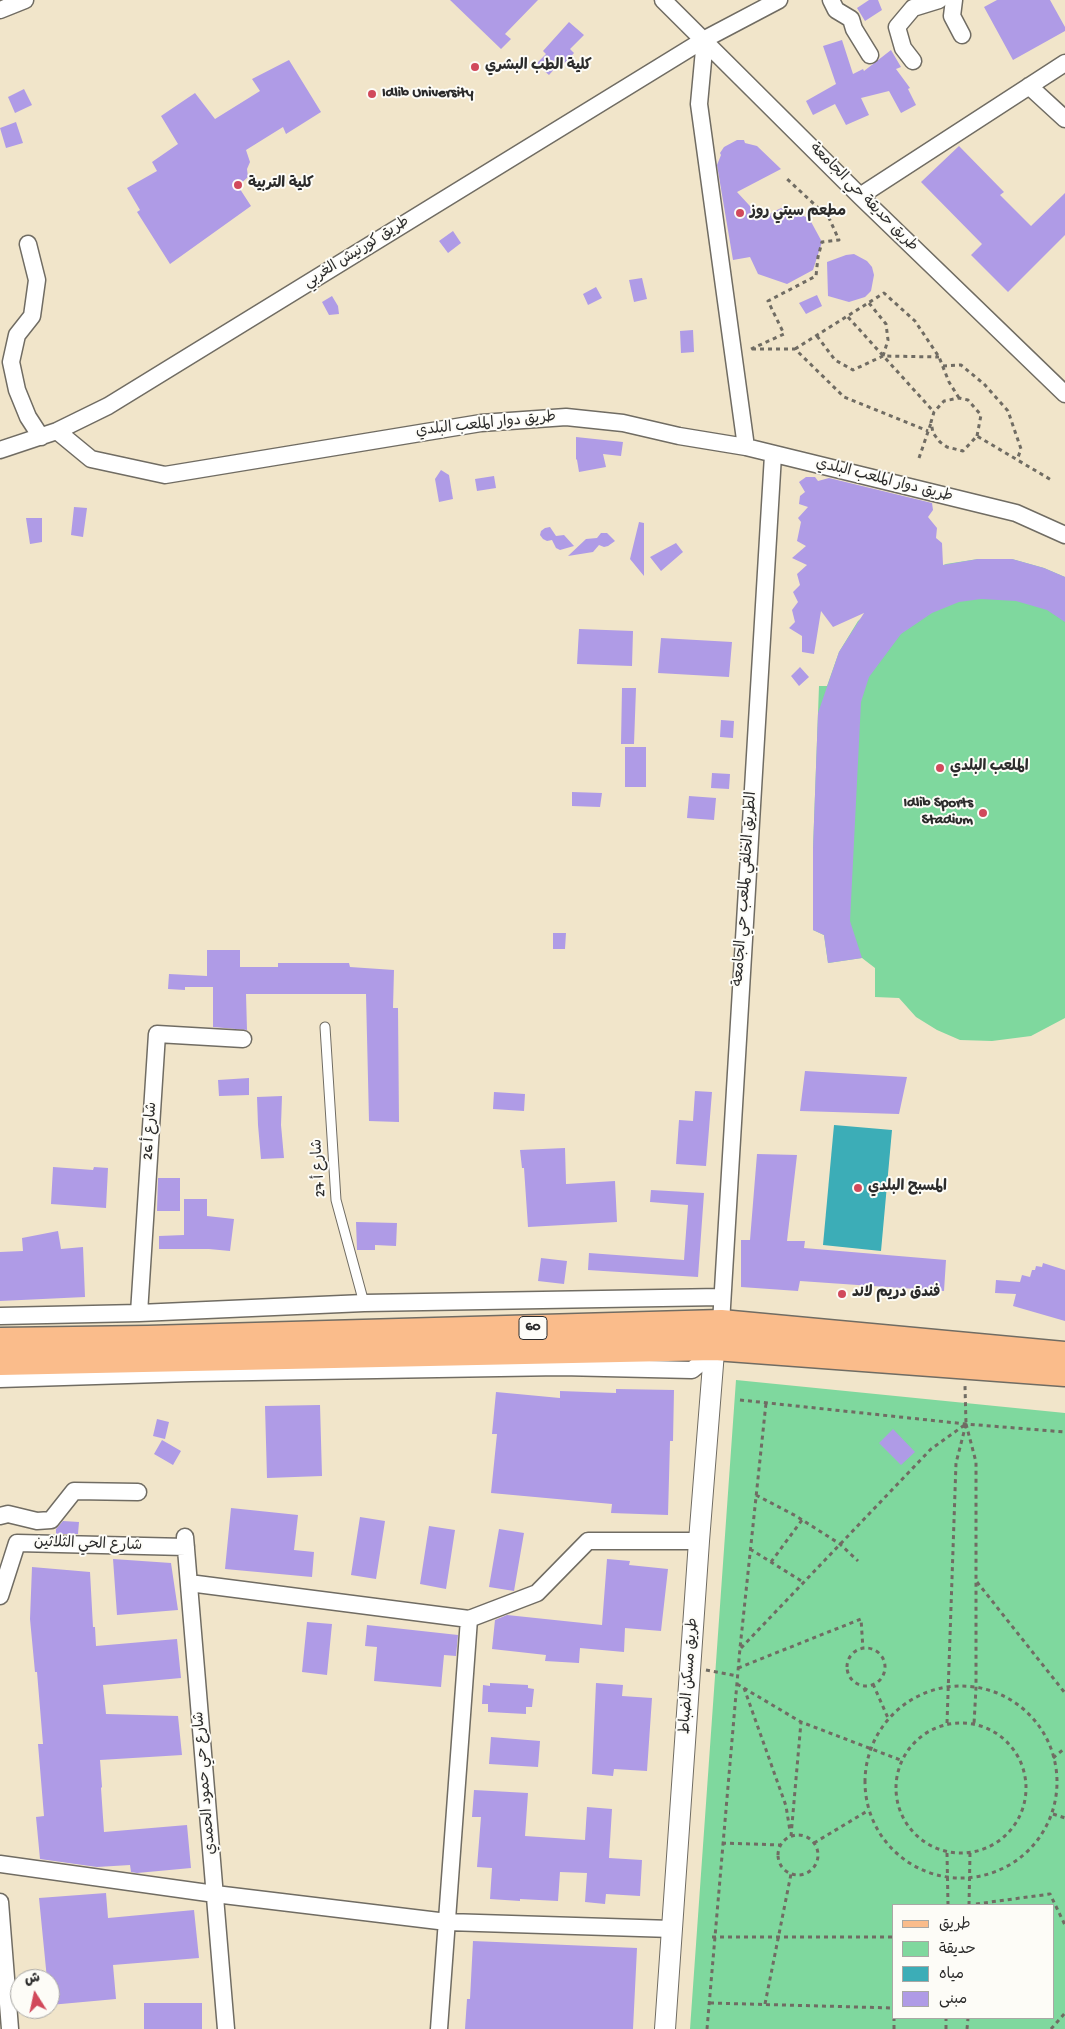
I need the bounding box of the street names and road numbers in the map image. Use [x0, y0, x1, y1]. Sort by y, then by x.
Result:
street label: طريق حديقة حي الجامعة [805, 140, 921, 256]
street label: طريق كورنيش الغربي [301, 213, 413, 293]
street label: طريق دوار الملعب البلدي [415, 409, 557, 441]
street label: طريق دوار الملعب البلدي [814, 455, 954, 507]
street label: الطريق الخلفي لملعب حي الجامعة [730, 791, 762, 987]
street label: شارع أ 26 [140, 1101, 162, 1161]
street label: شارع أ 27 [309, 1138, 331, 1198]
road number: 60 [519, 1316, 547, 1340]
street label: شارع الحي الثلاثين [34, 1534, 142, 1556]
street label: طريق مسكن الضباط [677, 1617, 703, 1735]
street label: شارع حي حمود الحمدي [191, 1711, 221, 1855]

